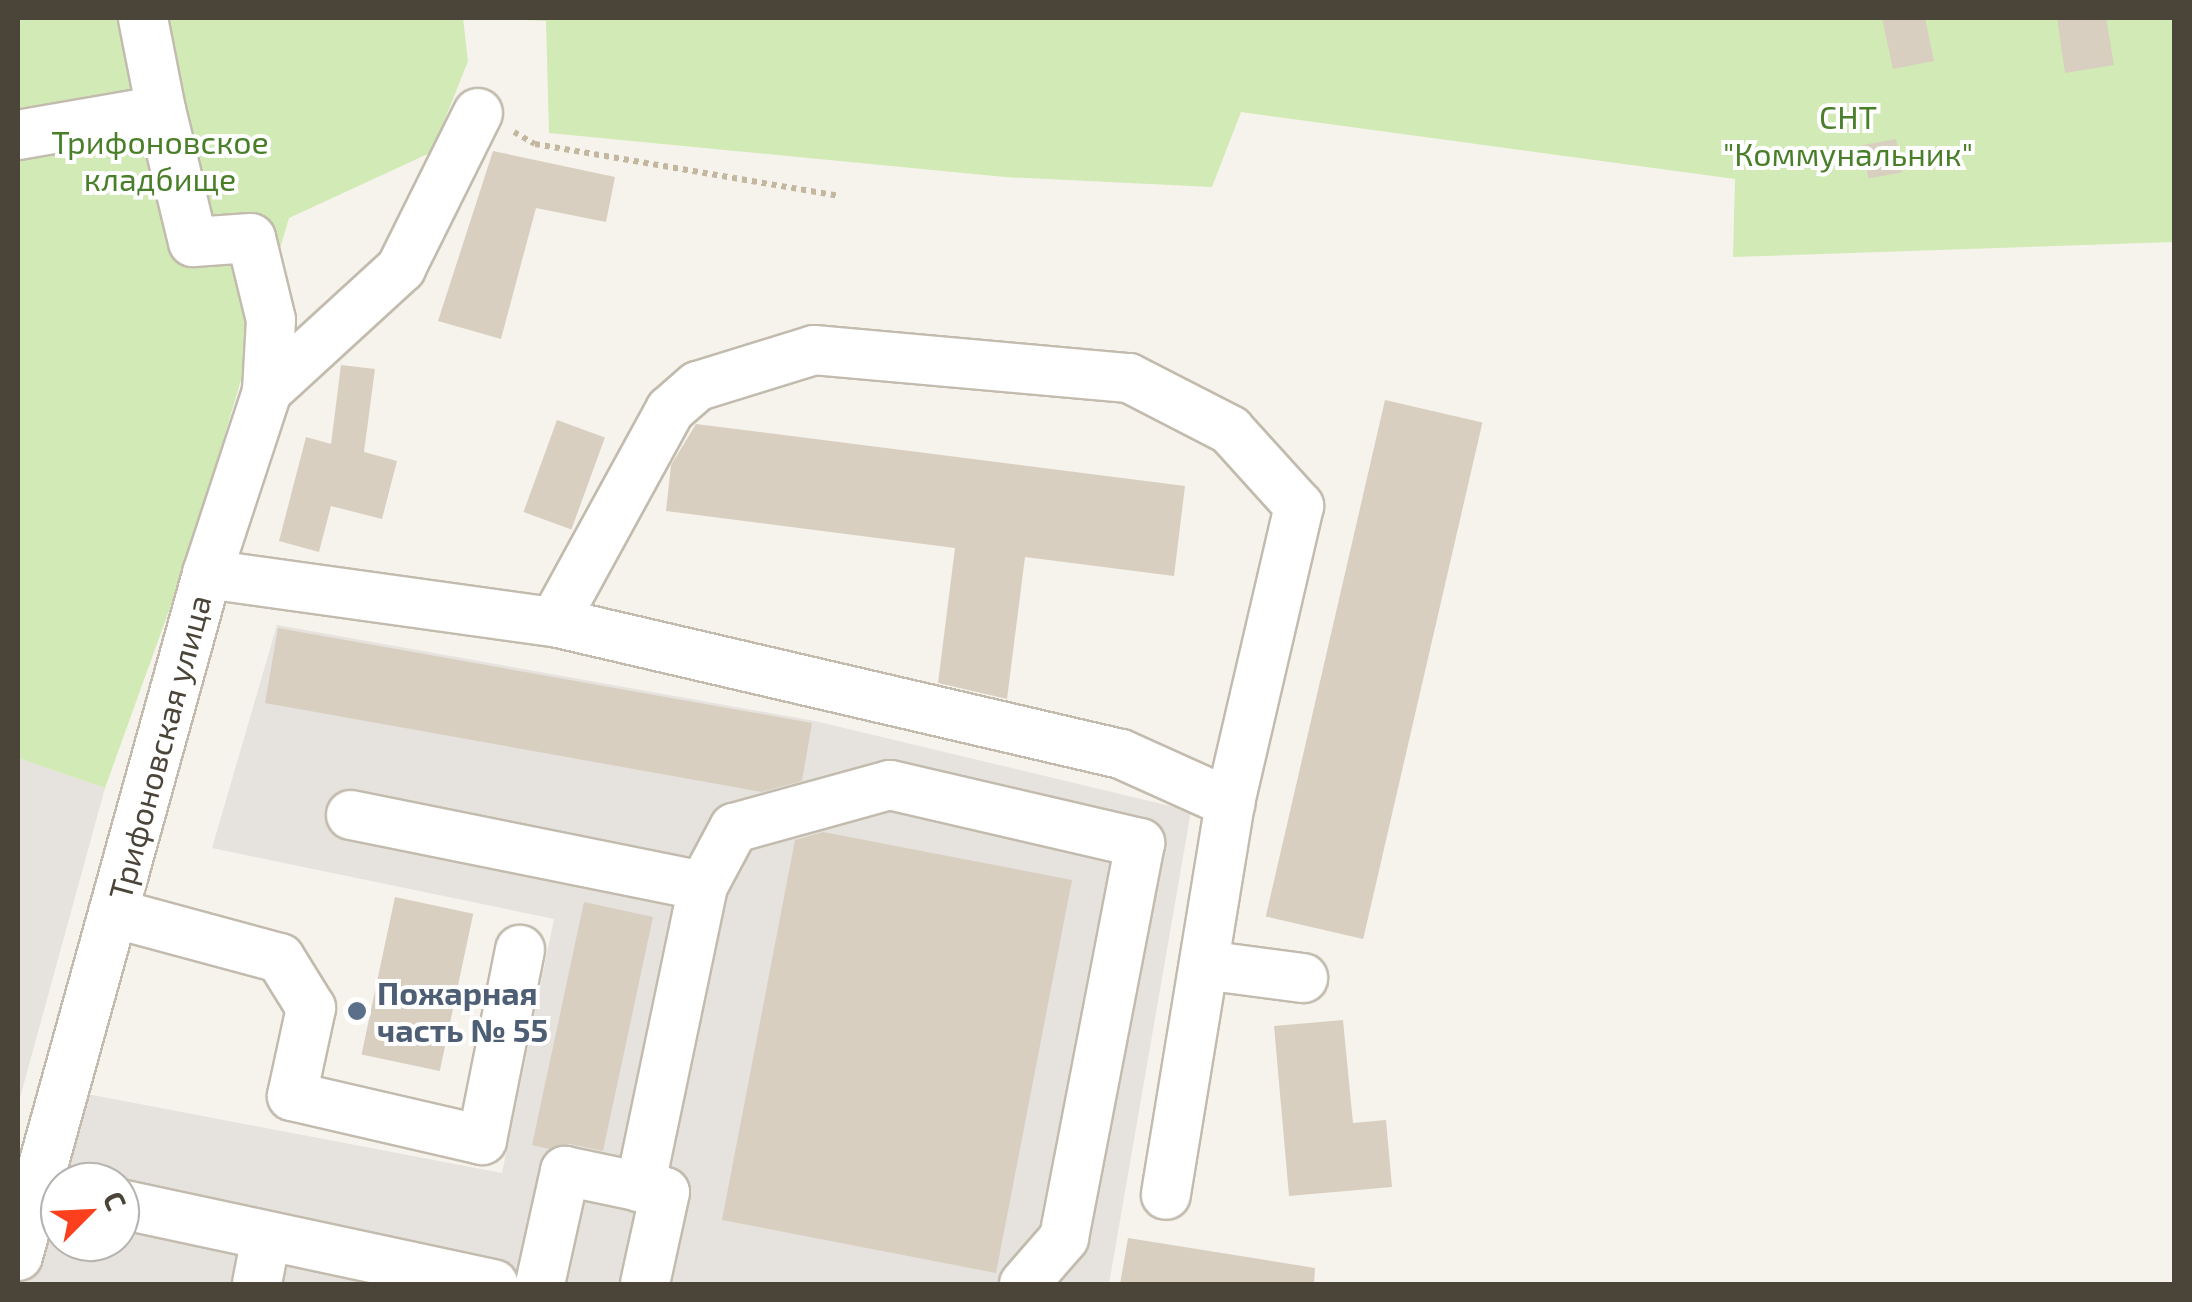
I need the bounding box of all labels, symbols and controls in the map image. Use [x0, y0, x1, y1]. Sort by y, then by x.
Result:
park label: СНТ "Коммунальник" [1723, 98, 1973, 173]
park label: Трифоновское кладбище [51, 123, 269, 198]
street label: Трифоновская улица [100, 591, 218, 903]
place label: Пожарная часть № 55 [377, 974, 548, 1049]
marker: Пожарная часть № 55 [346, 1000, 368, 1022]
north arrow [40, 1162, 140, 1262]
text: С [97, 1186, 134, 1215]

